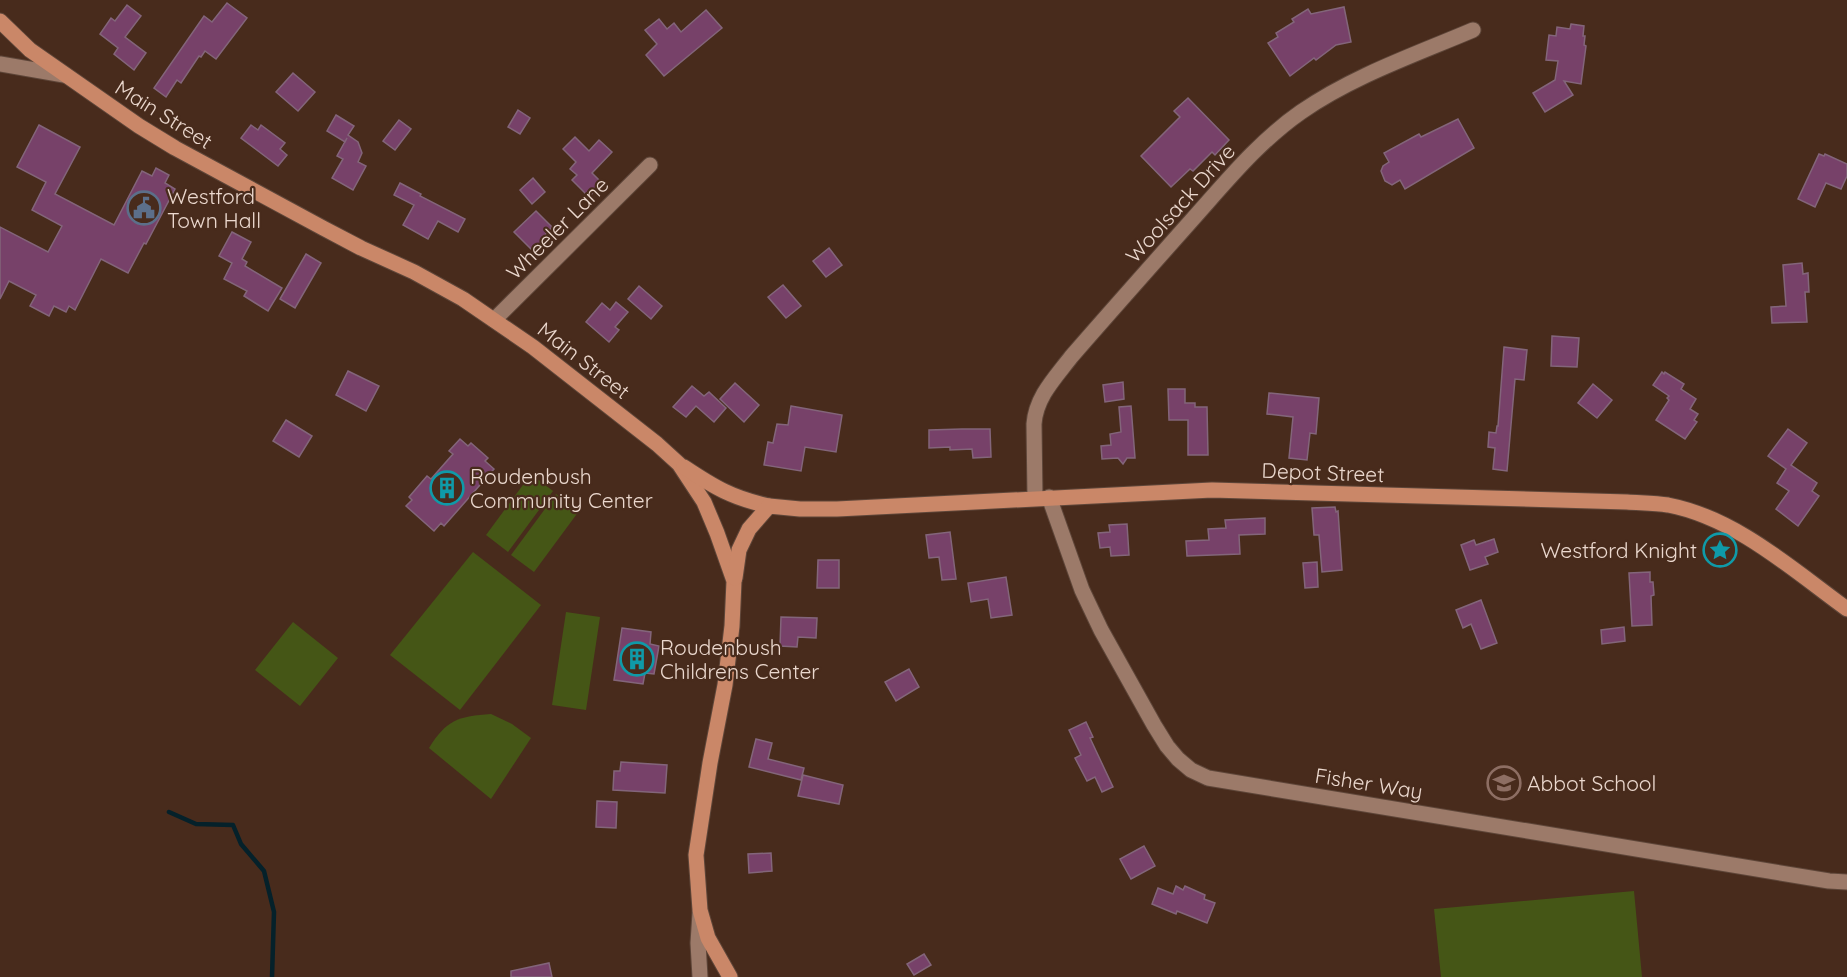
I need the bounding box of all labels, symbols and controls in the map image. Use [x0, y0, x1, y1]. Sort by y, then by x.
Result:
street label: Main Street [111, 74, 217, 154]
street label: Woolsack Drive [1120, 138, 1240, 268]
street label: Wheeler Lane [500, 171, 614, 285]
place label: Westford Town Hall [167, 183, 261, 233]
public building icon: Westford Town Hall [126, 190, 162, 226]
street label: Main Street [533, 316, 635, 404]
street label: Depot Street [1261, 457, 1385, 487]
place label: Roudenbush Community Center [470, 463, 653, 513]
building icon: Roudenbush Community Center [429, 470, 465, 506]
place icon: Westford Knight [1702, 532, 1738, 568]
place label: Westford Knight [1540, 537, 1697, 563]
place label: Roudenbush Childrens Center [660, 634, 819, 684]
building icon: Roudenbush Childrens Center [619, 641, 655, 677]
street label: Fisher Way [1313, 762, 1425, 804]
school or university icon: Abbot School [1486, 765, 1522, 801]
place label: Abbot School [1527, 770, 1656, 796]

